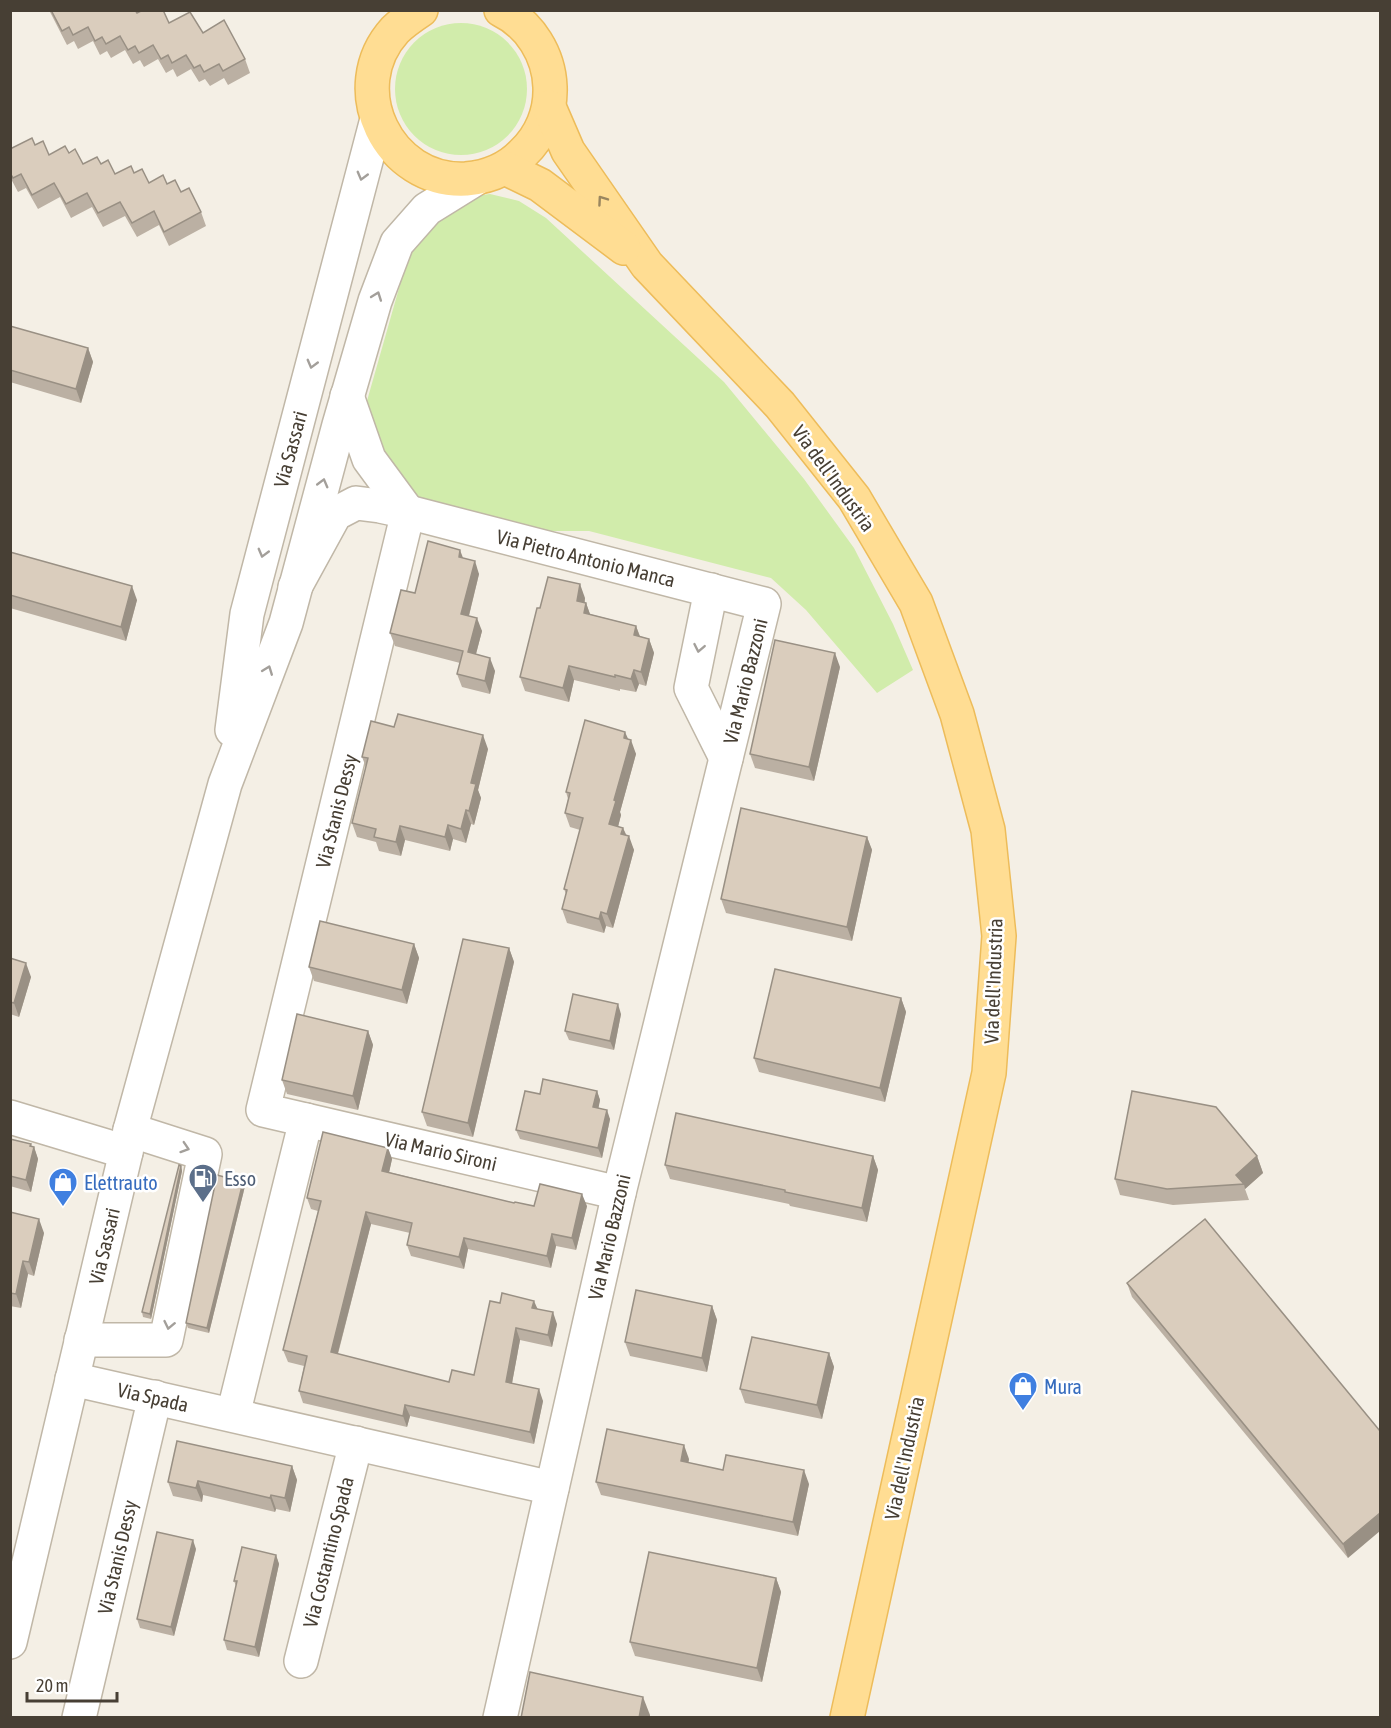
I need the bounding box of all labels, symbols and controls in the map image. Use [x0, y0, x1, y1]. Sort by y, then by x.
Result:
one-way arrow [357, 170, 369, 181]
one-way arrow [598, 196, 609, 207]
one-way arrow [369, 291, 382, 302]
one-way arrow [306, 359, 319, 369]
street label: Via Sassari [269, 408, 311, 490]
street label: Via dell'Industria [788, 420, 880, 536]
one-way arrow [316, 478, 329, 488]
street label: Via Pietro Antonio Manca [494, 525, 678, 591]
one-way arrow [257, 548, 270, 558]
street label: Via Mario Bazzoni [718, 616, 772, 746]
one-way arrow [693, 642, 706, 652]
one-way arrow [261, 665, 273, 676]
street label: Via Stanis Dessy [311, 752, 361, 870]
street label: Via dell'Industria [979, 918, 1007, 1044]
street label: Via Mario Sironi [383, 1127, 499, 1175]
one-way arrow [179, 1140, 190, 1153]
fuel station icon: Esso [187, 1162, 219, 1204]
shop icon: Elettrauto [47, 1166, 79, 1208]
place label: Esso [224, 1167, 256, 1190]
place label: Elettrauto [84, 1171, 158, 1194]
street label: Via Mario Bazzoni [583, 1172, 635, 1302]
street label: Via Sassari [84, 1205, 124, 1287]
one-way arrow [163, 1320, 176, 1330]
shop icon: Mura [1007, 1370, 1039, 1412]
place label: Mura [1044, 1375, 1082, 1398]
street label: Via Spada [115, 1378, 191, 1416]
street label: Via dell'Industria [880, 1394, 928, 1522]
street label: Via Costantino Spada [298, 1474, 358, 1630]
street label: Via Stanis Dessy [93, 1498, 141, 1616]
scale bar [27, 1665, 117, 1703]
text: 20 m [36, 1675, 68, 1696]

